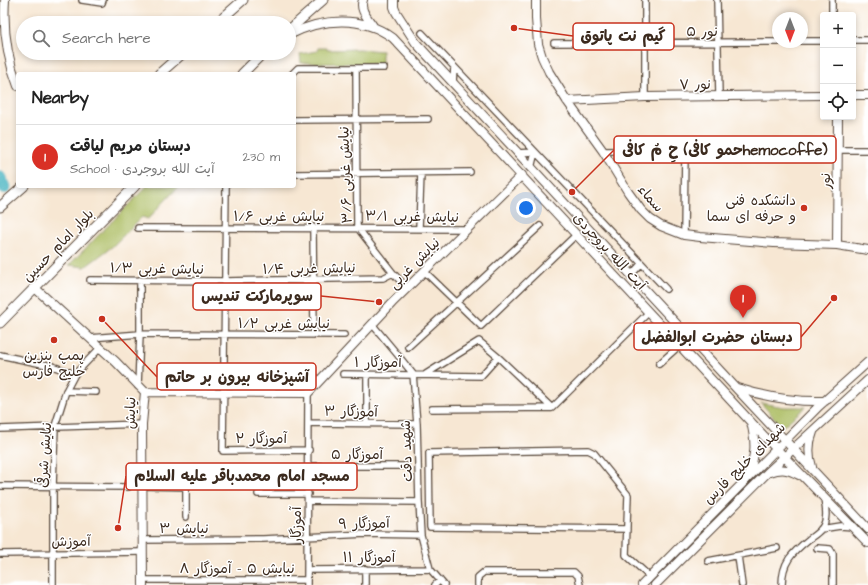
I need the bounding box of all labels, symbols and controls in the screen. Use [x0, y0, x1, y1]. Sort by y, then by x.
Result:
north arrow [772, 12, 808, 48]
map controls [820, 12, 856, 120]
button: + [820, 12, 856, 48]
search box [16, 16, 296, 60]
street label: نور ۵ [686, 22, 718, 42]
callout: گیم نت پاتوق [573, 23, 674, 50]
text: گیم نت پاتوق [581, 26, 666, 47]
icon: search [30, 27, 52, 49]
text: Search here [62, 28, 151, 49]
button: − [820, 48, 856, 84]
street label: نور ۷ [679, 75, 711, 95]
button: locate [820, 84, 856, 120]
text: Nearby [32, 86, 89, 110]
street label: نیایش غربی ۳/۶ [334, 126, 358, 224]
text: دبستان مریم لیاقت [70, 136, 191, 157]
callout: حِ مُ کافی (حمو کافیhemocoffe) [614, 136, 836, 163]
text: حِ مُ کافی (حمو کافیhemocoffe) [622, 139, 828, 163]
text: 1 [44, 148, 46, 166]
text: 230 m [242, 148, 280, 166]
text: School · آیت الله بروجردی [70, 160, 214, 178]
street label: نور [816, 173, 836, 190]
street label: سماء [632, 180, 668, 217]
place label: دانشکده فنی و حرفه ای سما [707, 191, 796, 227]
your location [516, 198, 536, 218]
marker: دانشکده فنی و حرفه ای سما [799, 203, 809, 213]
street label: بلوار امام حسین [18, 205, 99, 287]
street label: نیایش غربی ۳/۱ [365, 206, 459, 228]
street label: نیایش غربی ۱/۶ [234, 207, 324, 227]
street label: آیت الله بروجردی [568, 208, 651, 295]
street label: نیایش غربی [385, 234, 445, 294]
street label: نیایش غربی ۱/۳ [110, 258, 204, 280]
street label: نیایش غربی ۱/۴ [262, 258, 356, 280]
callout: سوپرمارکت تندیس [193, 283, 321, 310]
pin: 1 [730, 285, 756, 318]
text: سوپرمارکت تندیس [201, 286, 313, 307]
street label: نیایش غربی ۱/۲ [238, 314, 330, 334]
callout: دبستان حضرت ابوالفضل [634, 323, 801, 350]
text: دبستان حضرت ابوالفضل [641, 327, 793, 348]
marker: پمپ بنزین خلیج فارس [49, 335, 59, 345]
place label: پمپ بنزین خلیج فارس [22, 346, 86, 382]
street label: آموزگار ۱ [354, 353, 402, 373]
callout: آشپزخانه بیرون بر حاتم [157, 363, 316, 390]
text: آشپزخانه بیرون بر حاتم [165, 367, 310, 388]
street label: نیایش [121, 397, 141, 429]
street label: آموزگار ۳ [324, 402, 379, 422]
street label: شهدای خلیج فارس [699, 418, 790, 509]
street label: شهید دقت [396, 420, 418, 482]
street label: نیایش شرقی [33, 422, 57, 488]
street label: آموزگار ۲ [235, 429, 287, 449]
street label: آموزگار ۵ [331, 445, 384, 465]
callout: مسجد امام محمدباقر علیه السلام [126, 463, 357, 490]
text: مسجد امام محمدباقر علیه السلام [134, 466, 350, 487]
street label: آموزگار [287, 506, 307, 544]
street label: آموزگار ۹ [338, 514, 390, 534]
street label: نیایش ۳ [159, 519, 209, 539]
street label: آموزش [51, 532, 91, 552]
street label: آموزگار ۱۱ [343, 548, 396, 568]
street label: نیایش ۵ - آموزگار ۸ [179, 559, 295, 579]

